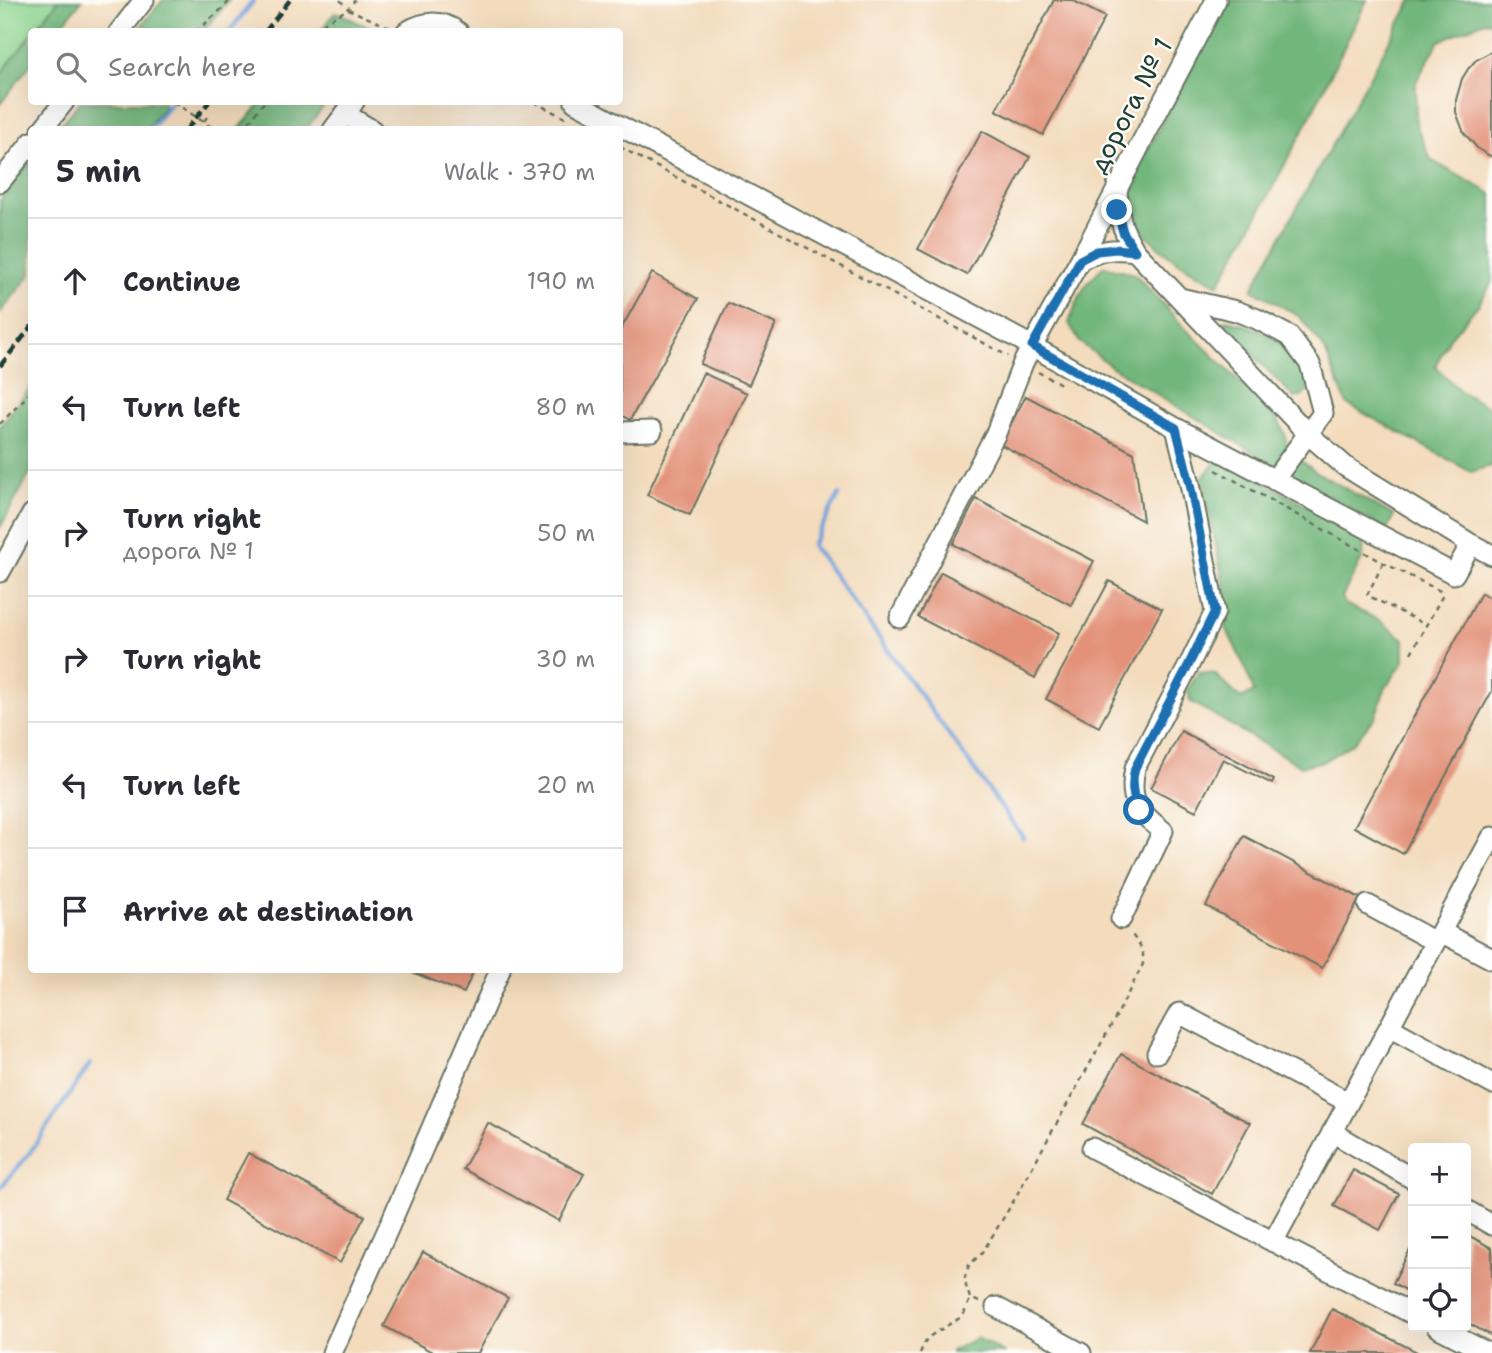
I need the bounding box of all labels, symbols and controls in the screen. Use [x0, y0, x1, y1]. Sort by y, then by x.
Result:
search box [28, 28, 623, 105]
street label: дорога № 1 [1080, 31, 1180, 179]
icon: search [52, 48, 90, 86]
text: Search here [108, 49, 257, 84]
text: 5 min [56, 151, 141, 192]
text: Walk · 370 m [444, 157, 595, 187]
route end [1101, 194, 1132, 225]
icon: ahead [56, 262, 94, 300]
text: Continue [123, 264, 241, 299]
text: 190 m [527, 266, 595, 296]
icon: left [56, 388, 94, 426]
text: Turn left [123, 390, 240, 425]
text: 80 m [536, 392, 595, 422]
text: Turn right [123, 501, 261, 536]
icon: right [56, 514, 94, 552]
text: 50 m [537, 518, 595, 548]
text: дорога № 1 [123, 536, 254, 566]
icon: right [56, 640, 94, 678]
text: Turn right [123, 642, 261, 677]
text: 30 m [536, 644, 595, 674]
icon: left [56, 766, 94, 804]
text: Turn left [123, 768, 240, 803]
text: 20 m [536, 770, 595, 800]
route start [1123, 794, 1154, 825]
icon: arrive [56, 892, 94, 930]
text: Arrive at destination [123, 894, 413, 929]
map controls [1408, 1143, 1471, 1332]
button: + [1408, 1143, 1471, 1206]
button: − [1408, 1206, 1471, 1269]
button: locate [1408, 1269, 1471, 1332]

